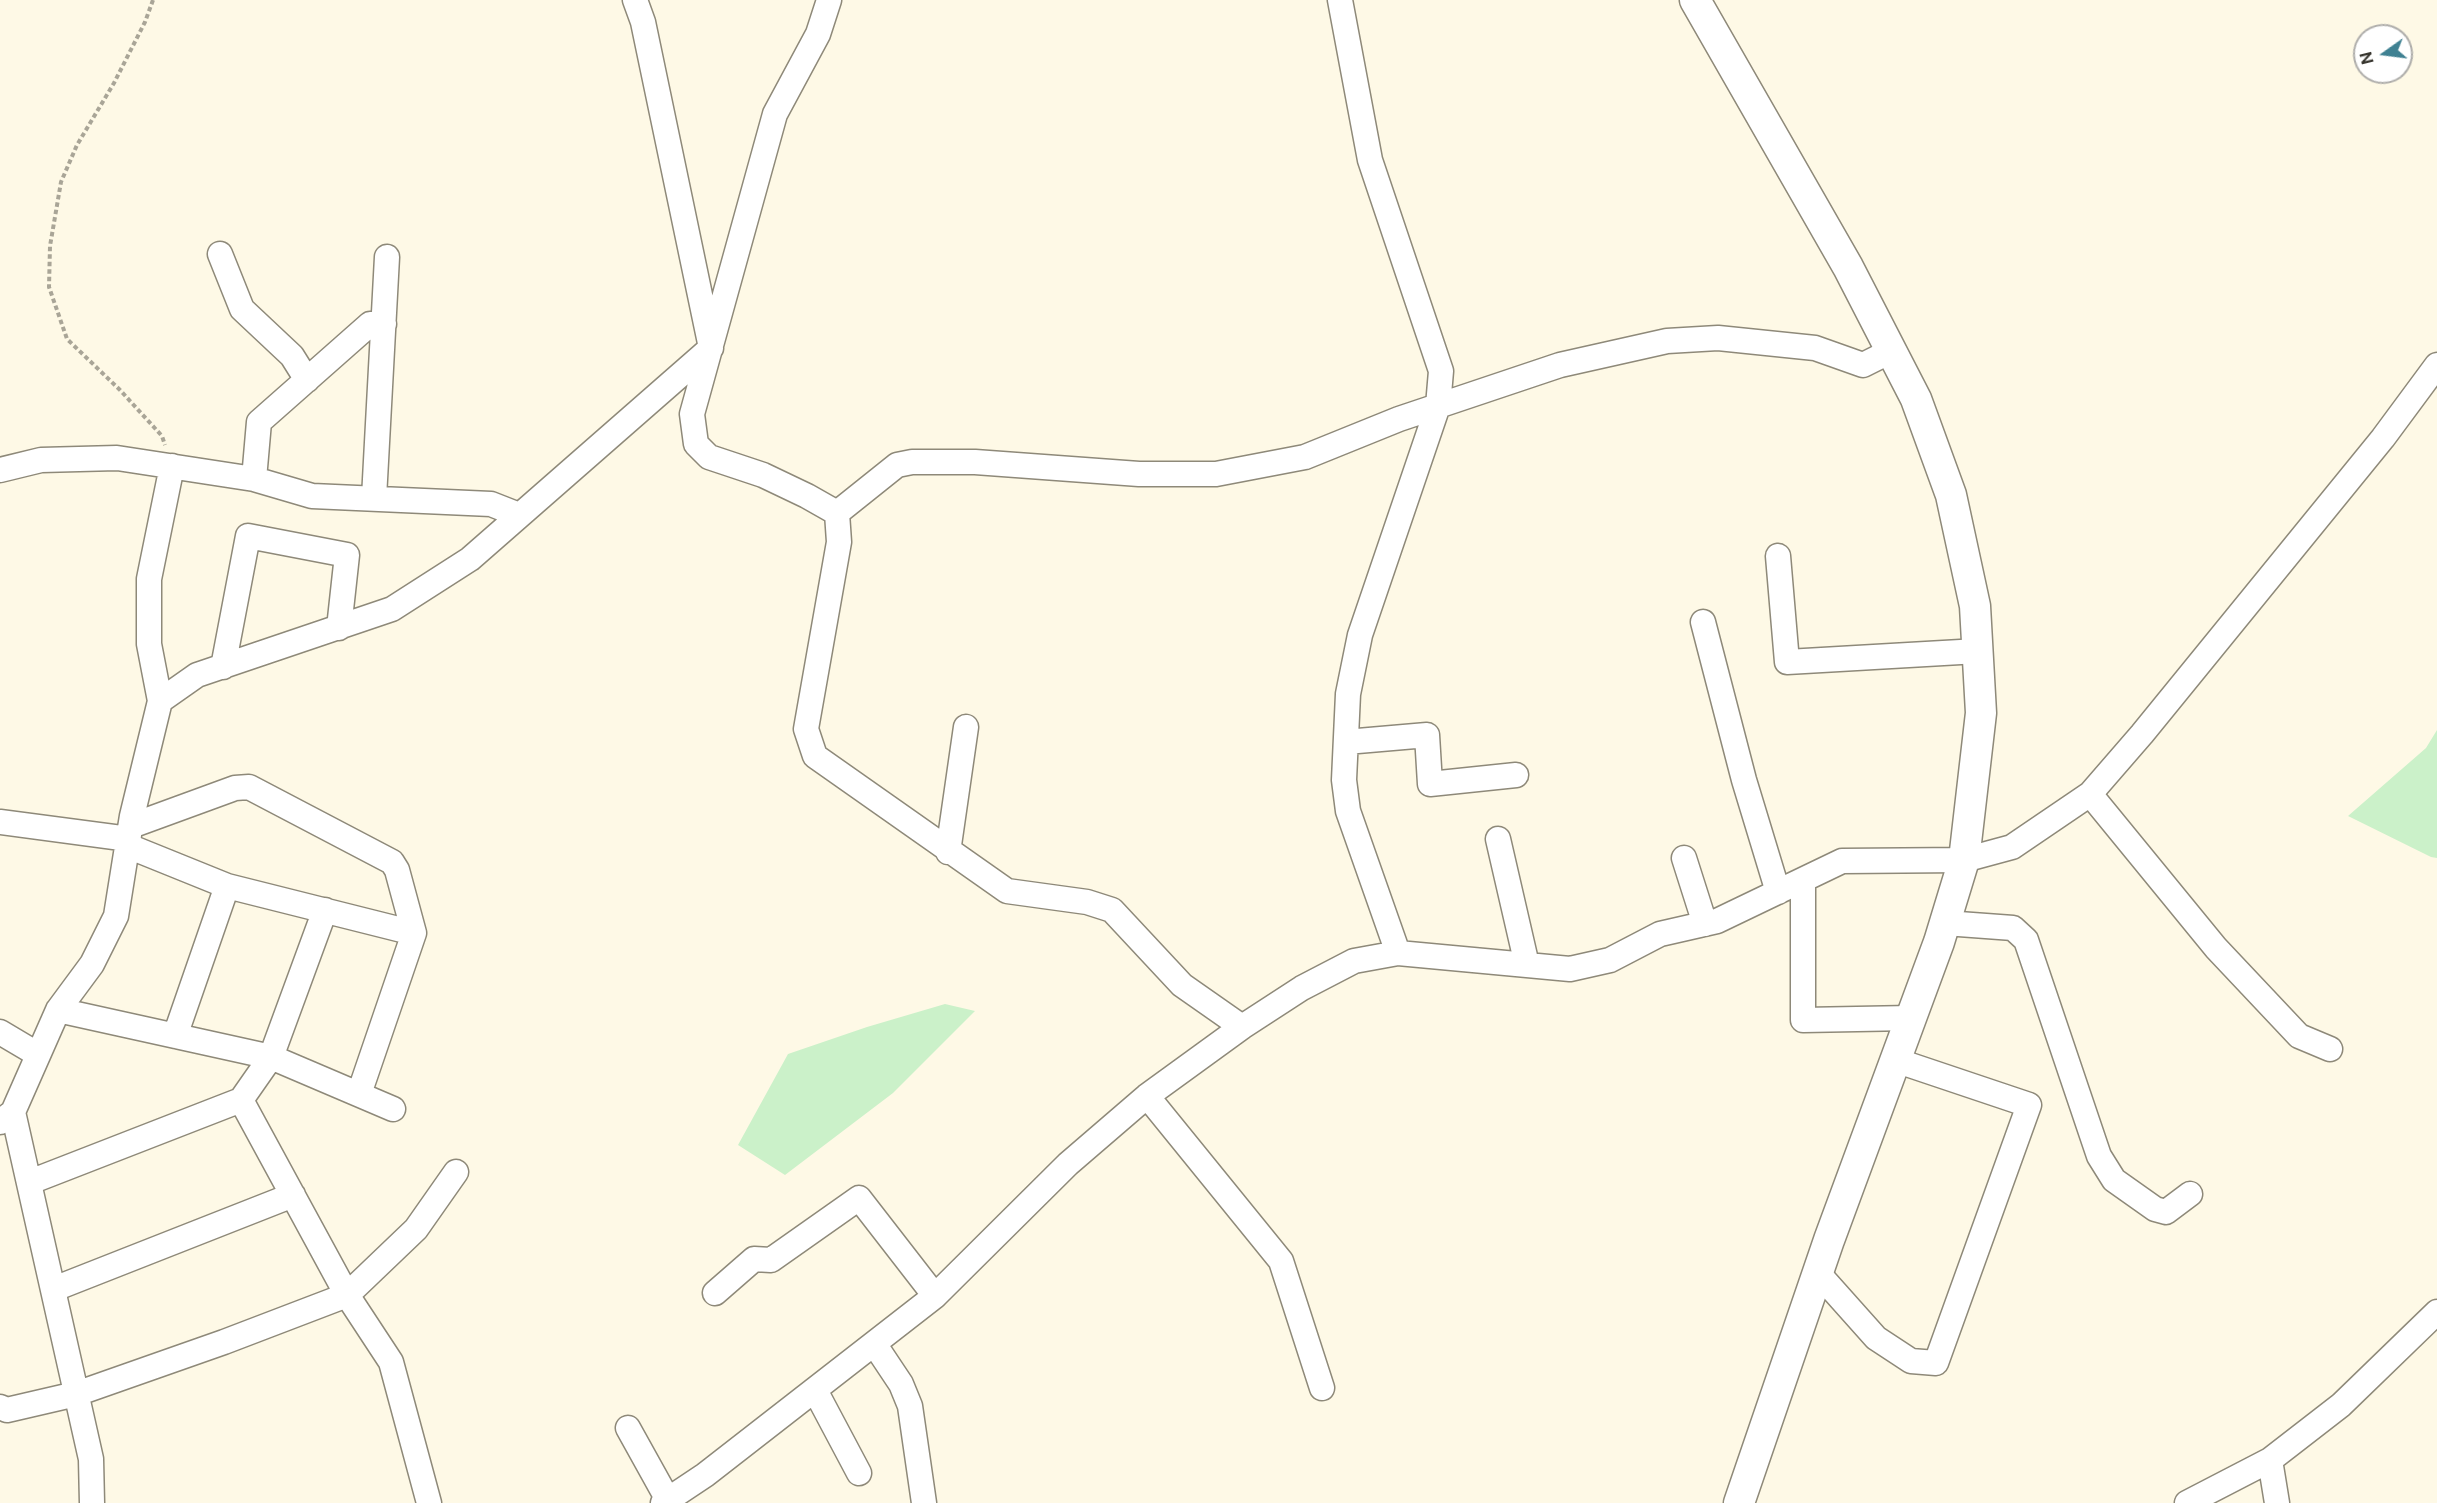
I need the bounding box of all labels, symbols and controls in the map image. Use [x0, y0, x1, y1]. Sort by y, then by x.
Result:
north arrow [2353, 24, 2413, 84]
text: N [2356, 50, 2378, 66]

